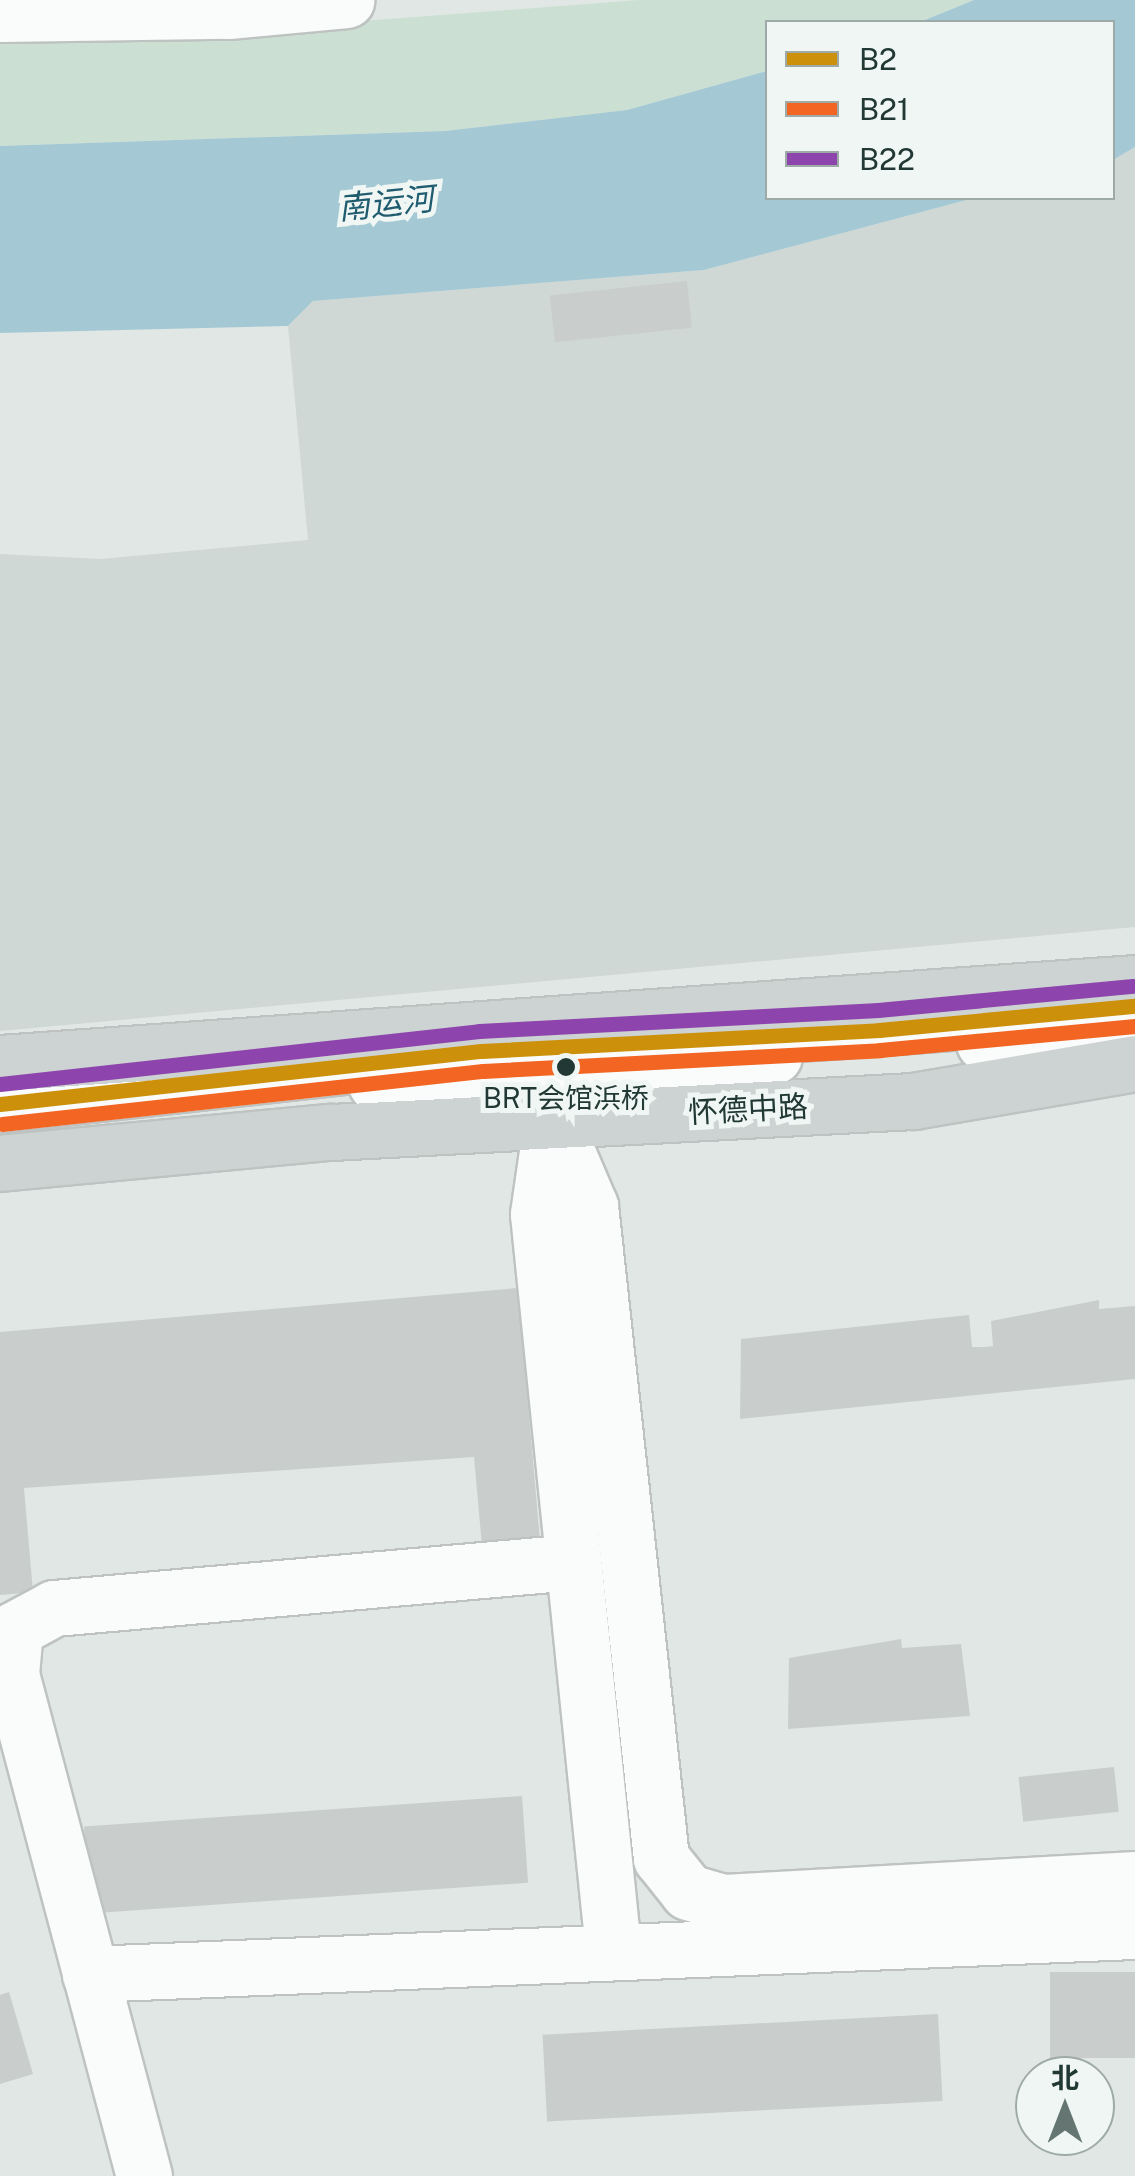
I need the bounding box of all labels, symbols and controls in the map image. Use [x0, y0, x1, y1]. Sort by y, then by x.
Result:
legend [765, 20, 1115, 200]
text: B2 [859, 41, 897, 77]
text: B21 [859, 91, 909, 127]
text: B22 [859, 141, 915, 177]
water label: 南运河 [336, 180, 436, 228]
marker: BRT会馆浜桥 [556, 1057, 576, 1077]
place label: BRT会馆浜桥 [483, 1081, 649, 1115]
street label: 怀德中路 [687, 1088, 809, 1130]
north arrow [1015, 2056, 1115, 2156]
text: 北 [1051, 2061, 1079, 2094]

